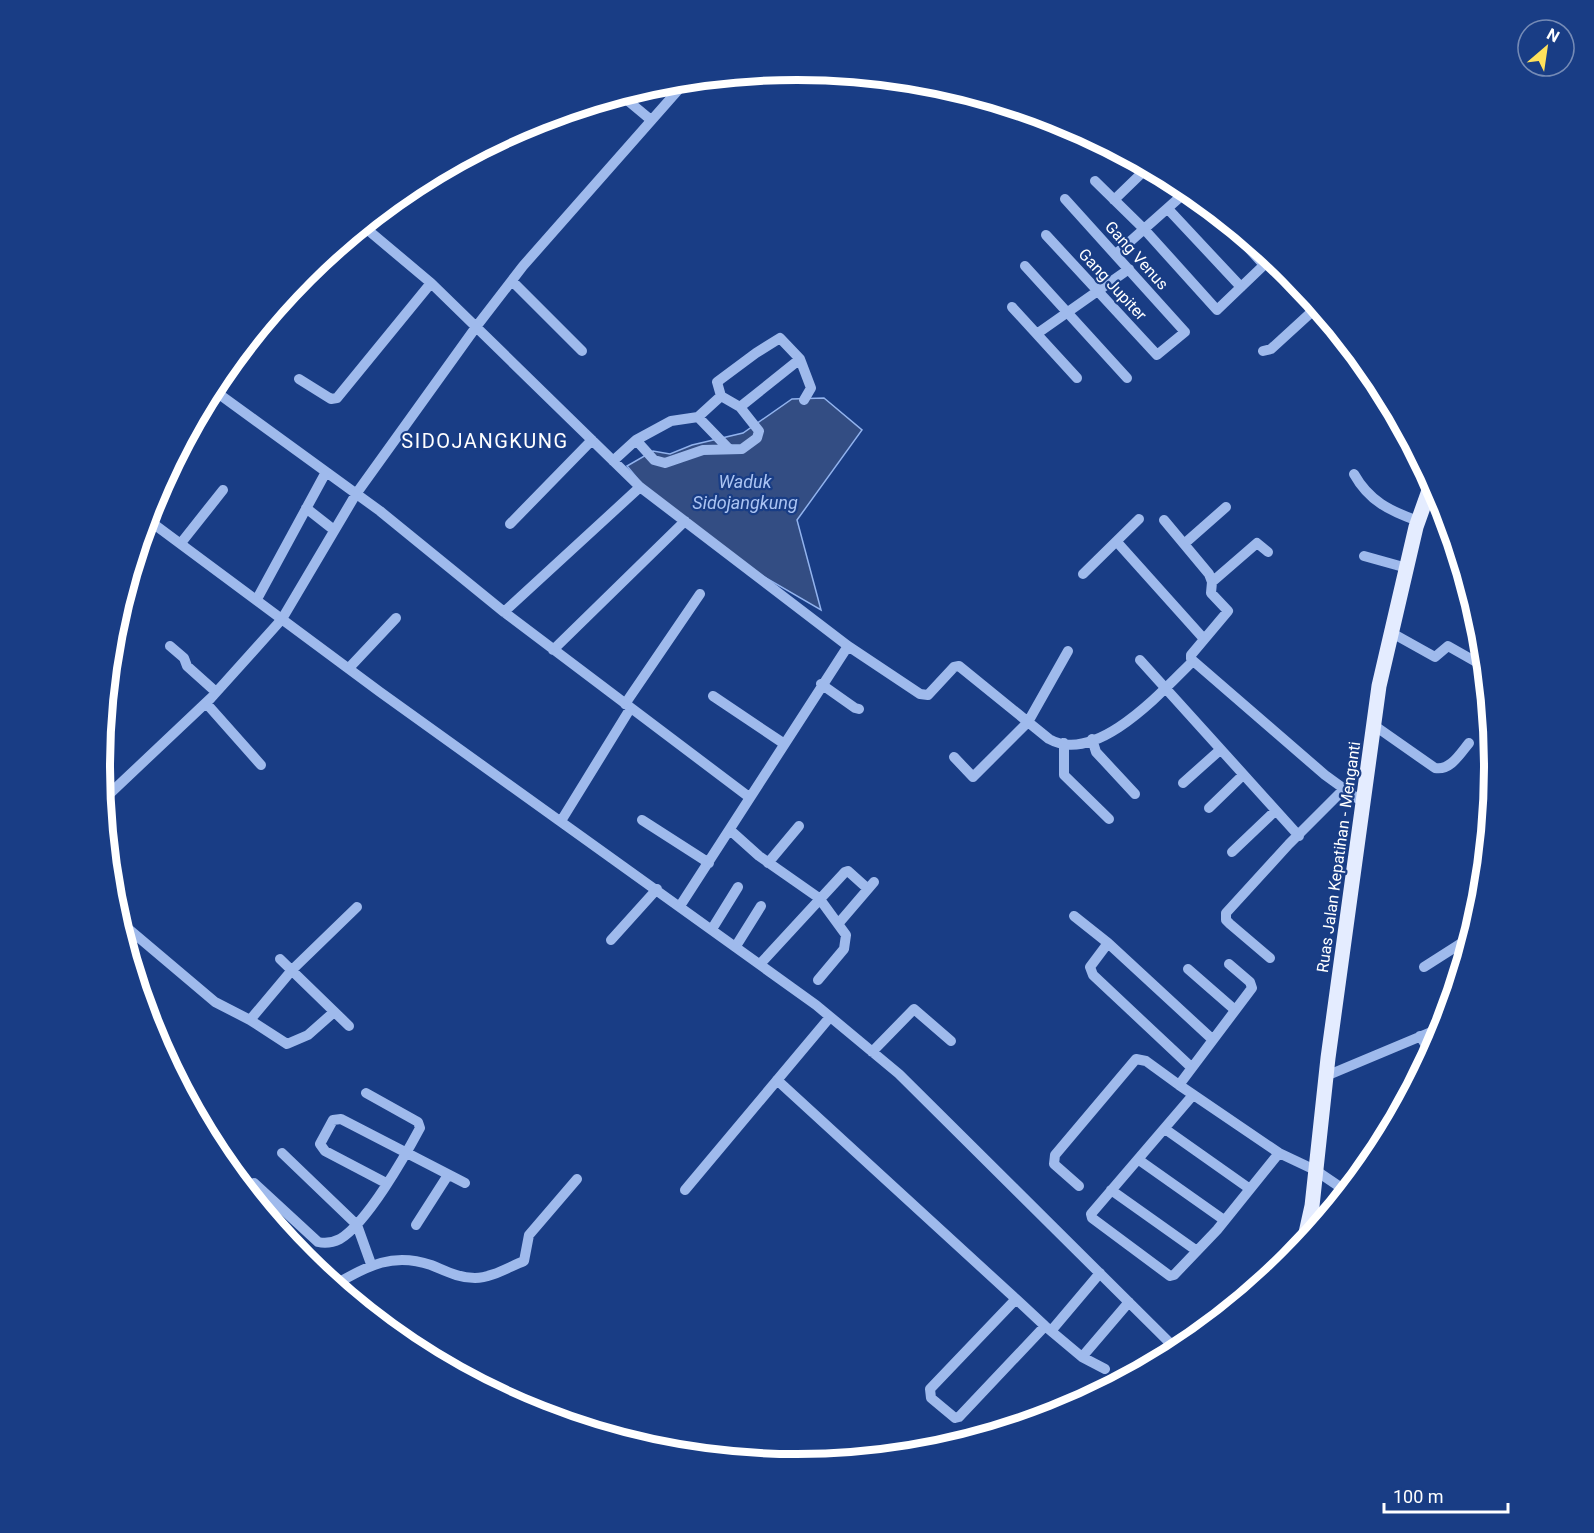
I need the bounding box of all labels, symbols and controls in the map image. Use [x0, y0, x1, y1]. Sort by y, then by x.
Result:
north arrow [1516, 18, 1576, 78]
text: N [1543, 24, 1563, 46]
street label: Gang Venus [1101, 217, 1172, 294]
street label: Gang Jupiter [1075, 245, 1151, 325]
district label: SIDOJANGKUNG [401, 429, 569, 453]
water label: Waduk Sidojangkung [692, 471, 798, 513]
street label: Ruas Jalan Kepatihan - Menganti [1313, 740, 1364, 974]
scale bar [1384, 1476, 1508, 1514]
text: 100 m [1393, 1486, 1444, 1507]

